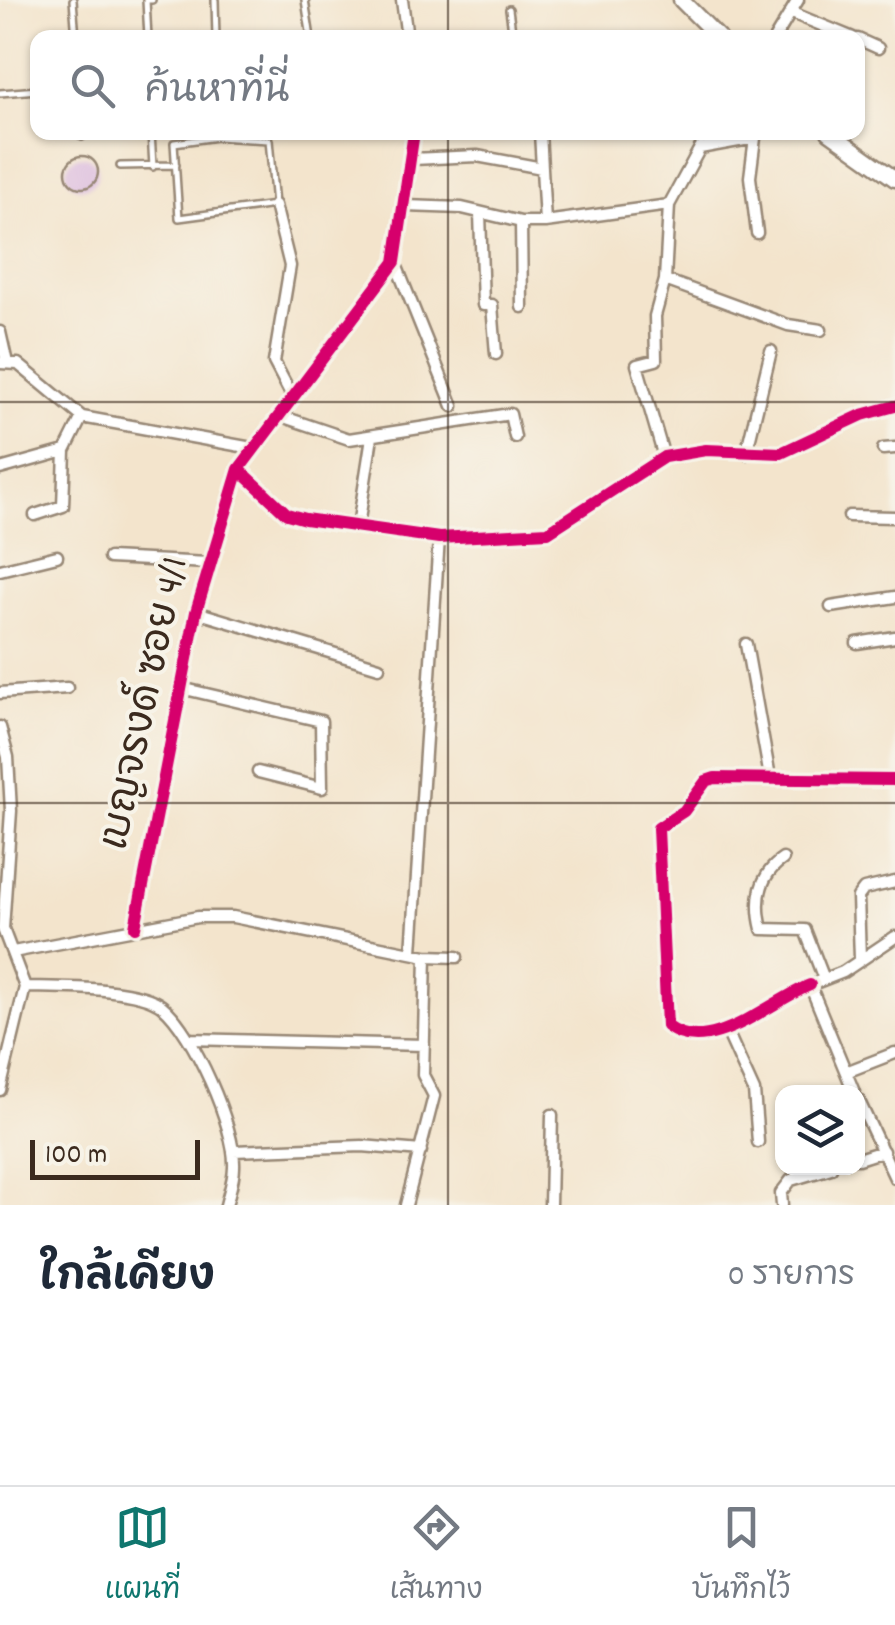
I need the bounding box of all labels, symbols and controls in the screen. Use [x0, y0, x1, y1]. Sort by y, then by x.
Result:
search box [30, 30, 865, 140]
icon: search [65, 58, 120, 113]
text: ค้นหาที่นี่ [145, 66, 289, 121]
street label: เบญจรงด์ ซอย 4/1 [85, 552, 207, 856]
map controls [775, 1085, 865, 1175]
button: layers [775, 1085, 865, 1175]
scale bar [30, 1135, 200, 1180]
text: 100 m [45, 1137, 107, 1177]
text: ใกล้เคียง [40, 1250, 215, 1310]
text: 0 รายการ [728, 1255, 855, 1301]
tab: แผนที่ [105, 1500, 180, 1613]
tab: เส้นทาง [390, 1500, 482, 1613]
tab: บันทึกไว้ [692, 1500, 790, 1613]

